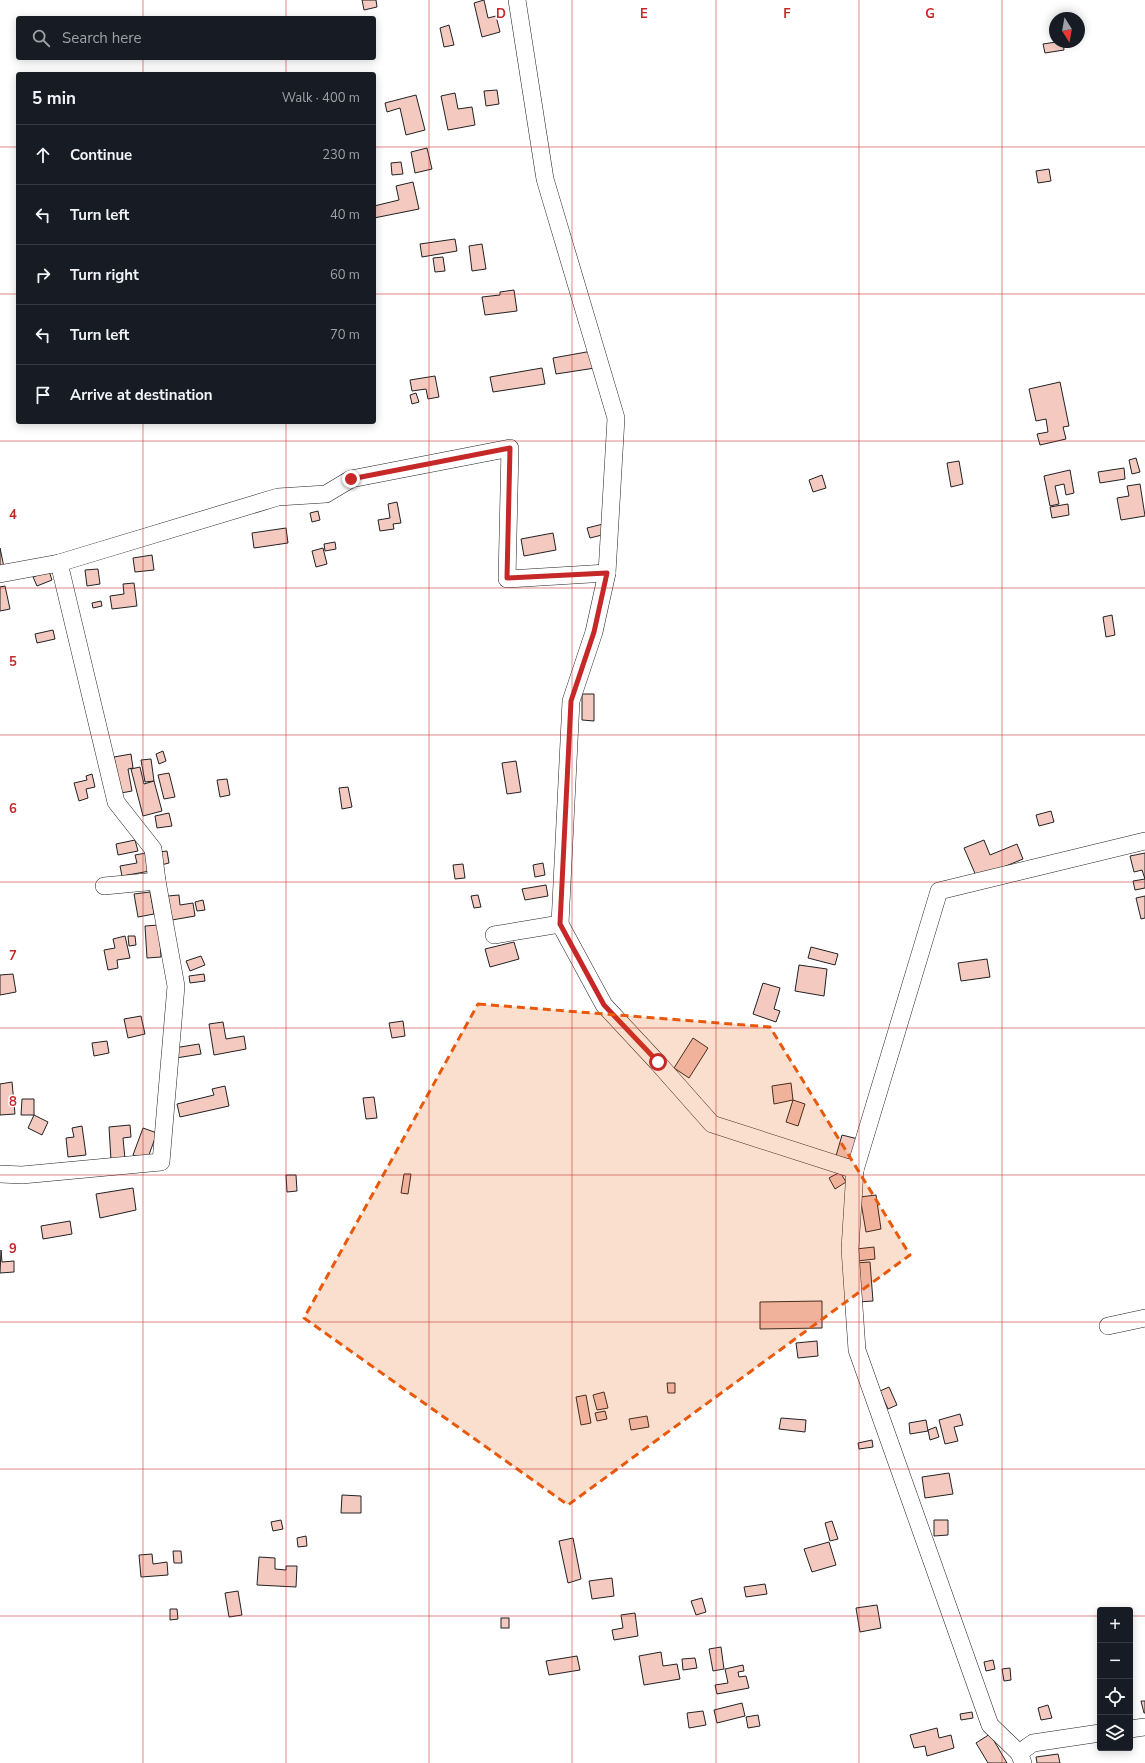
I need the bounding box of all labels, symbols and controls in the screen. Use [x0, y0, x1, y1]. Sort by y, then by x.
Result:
text: D [496, 5, 506, 23]
text: E [640, 5, 648, 23]
text: F [783, 5, 791, 23]
text: G [925, 5, 935, 23]
north arrow [1049, 12, 1085, 48]
search box [16, 16, 376, 60]
icon: search [30, 27, 52, 49]
text: Search here [62, 28, 142, 48]
text: 5 min [32, 87, 76, 110]
text: Walk · 400 m [282, 89, 360, 107]
icon: ahead [32, 144, 54, 166]
text: Continue [70, 145, 132, 165]
text: 230 m [322, 146, 360, 164]
icon: left [32, 204, 54, 226]
text: Turn left [70, 205, 129, 225]
text: 40 m [330, 206, 360, 224]
icon: right [32, 264, 54, 286]
text: Turn right [70, 265, 139, 285]
text: 60 m [330, 266, 360, 284]
icon: left [32, 324, 54, 346]
text: Turn left [70, 325, 129, 345]
text: 70 m [330, 326, 360, 344]
icon: arrive [32, 384, 54, 406]
text: Arrive at destination [70, 385, 213, 405]
route end [342, 470, 360, 488]
text: 4 [9, 506, 17, 524]
text: 5 [9, 653, 17, 671]
text: 6 [9, 800, 17, 818]
text: 7 [9, 947, 17, 965]
route start [649, 1053, 667, 1071]
text: 8 [9, 1093, 17, 1111]
text: 9 [9, 1240, 17, 1258]
map controls [1097, 1607, 1133, 1751]
button: + [1097, 1607, 1133, 1643]
button: − [1097, 1643, 1133, 1679]
button: locate [1097, 1679, 1133, 1715]
button: layers [1097, 1715, 1133, 1751]

